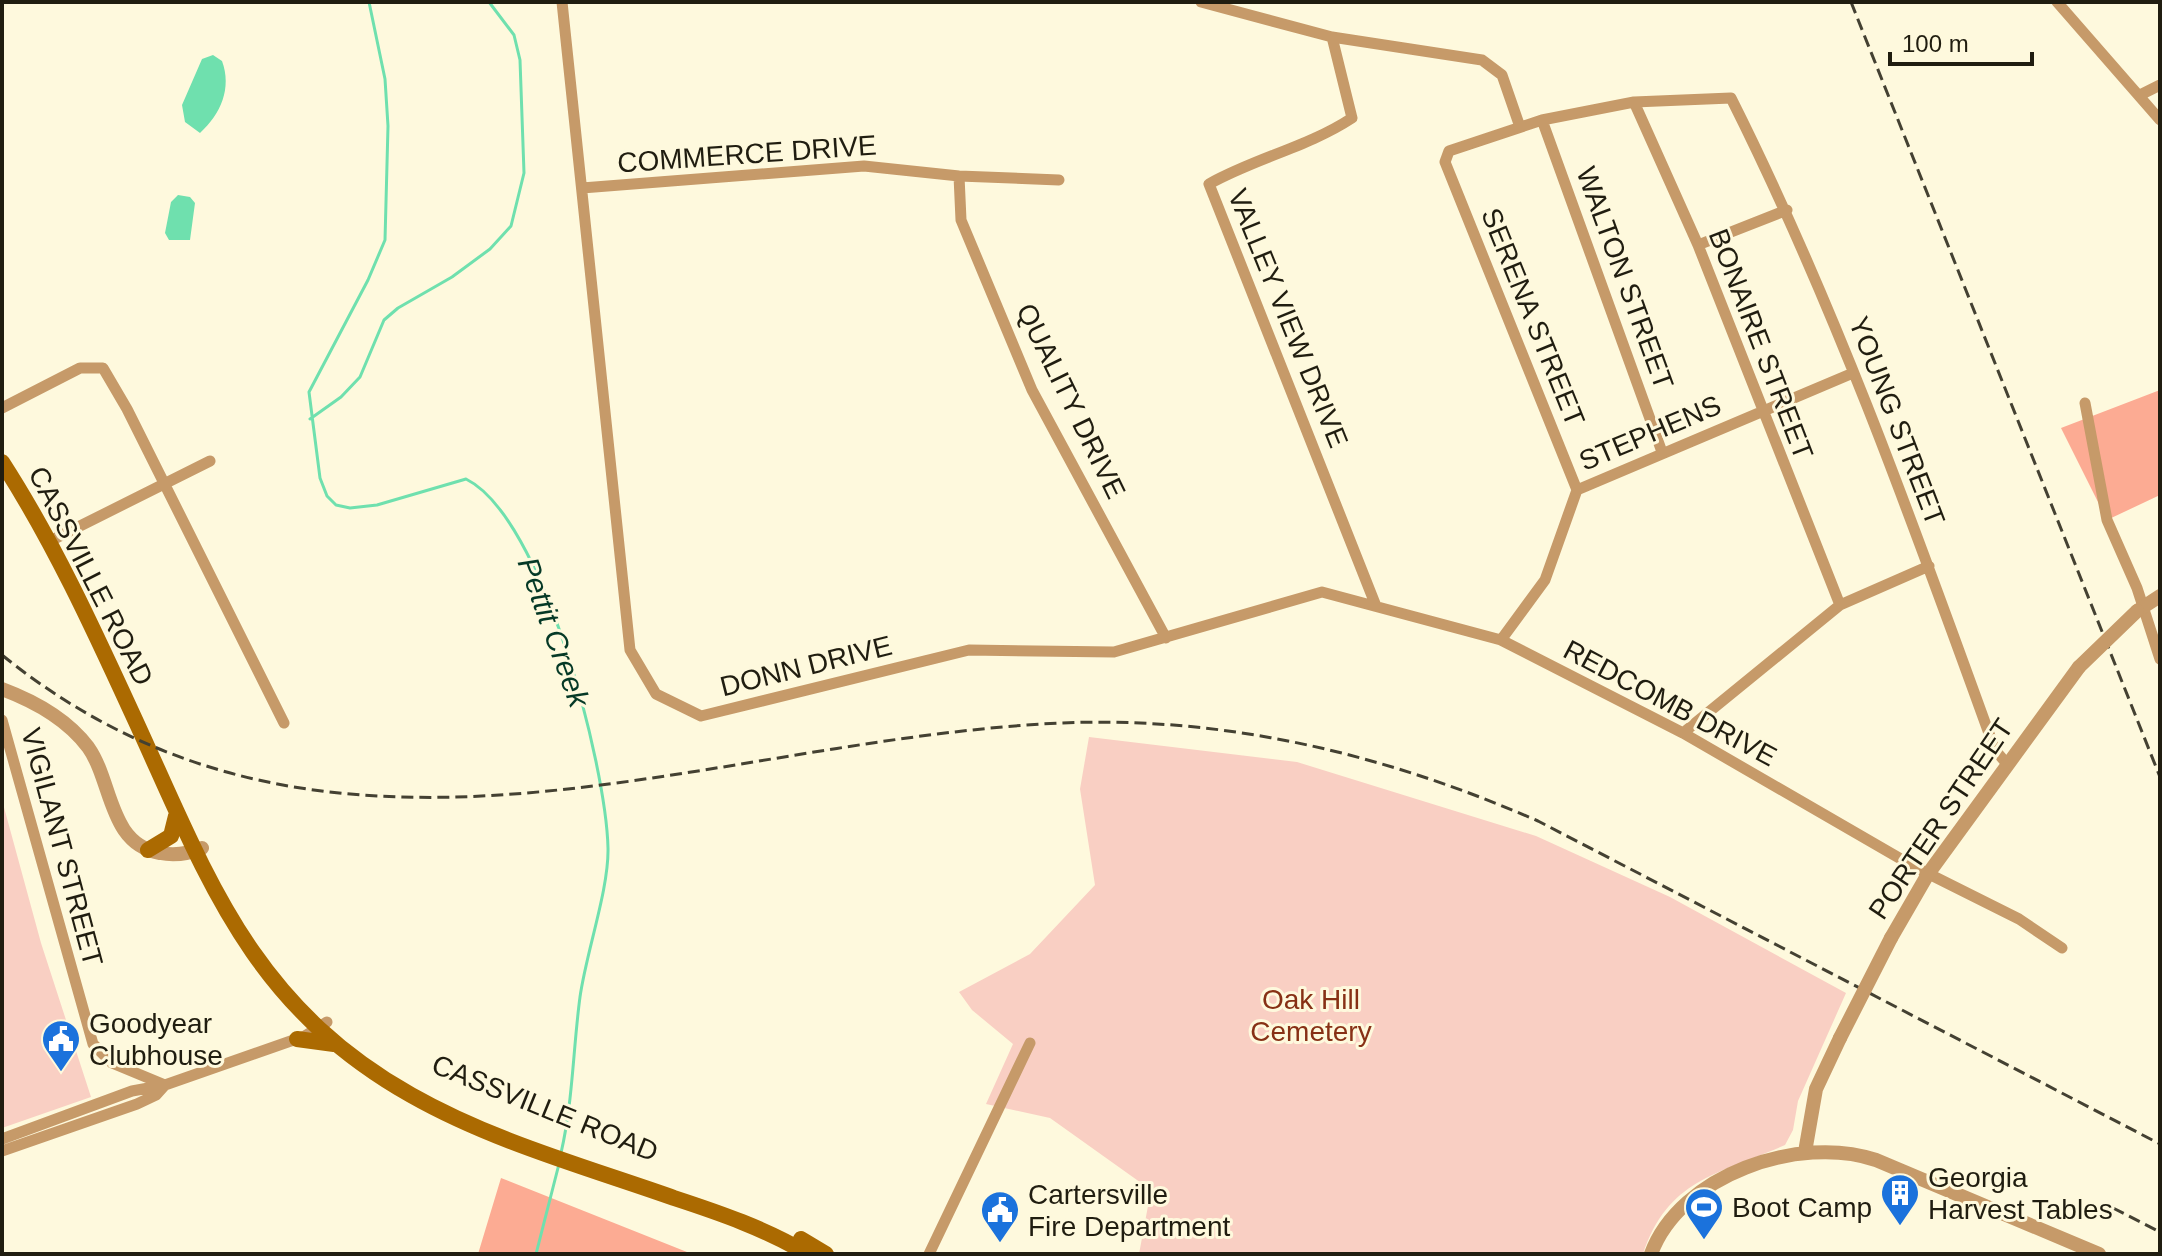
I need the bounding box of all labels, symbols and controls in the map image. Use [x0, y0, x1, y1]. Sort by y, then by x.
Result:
scale bar [1890, 16, 2032, 66]
text: 100 m [1902, 30, 1969, 57]
street label: COMMERCE DRIVE [616, 129, 878, 179]
street label: WALTON STREET [1570, 163, 1680, 393]
street label: VALLEY VIEW DRIVE [1222, 184, 1354, 452]
street label: SERENA STREET [1475, 204, 1591, 430]
street label: BONAIRE STREET [1703, 224, 1819, 464]
street label: QUALITY DRIVE [1010, 299, 1132, 503]
street label: YOUNG STREET [1843, 312, 1951, 530]
street label: STEPHENS [1574, 389, 1726, 477]
street label: CASSVILLE ROAD [22, 462, 160, 690]
water label: Pettit Creek [512, 553, 597, 713]
street label: DONN DRIVE [717, 630, 895, 702]
street label: REDCOMB DRIVE [1558, 634, 1782, 772]
street label: PORTER STREET [1863, 713, 2019, 925]
street label: VIGILANT STREET [15, 725, 109, 969]
park label: Oak Hill Cemetery [1250, 984, 1372, 1047]
place label: Goodyear Clubhouse [89, 1008, 223, 1071]
public building icon: Goodyear Clubhouse [40, 1018, 82, 1073]
street label: CASSVILLE ROAD [427, 1048, 663, 1168]
place label: Georgia Harvest Tables [1928, 1162, 2113, 1225]
building icon: Georgia Harvest Tables [1879, 1172, 1921, 1227]
place label: Cartersville Fire Department [1028, 1179, 1231, 1242]
sports icon: Boot Camp [1683, 1186, 1725, 1241]
public building icon: Cartersville Fire Department [979, 1189, 1021, 1244]
place label: Boot Camp [1732, 1192, 1872, 1223]

